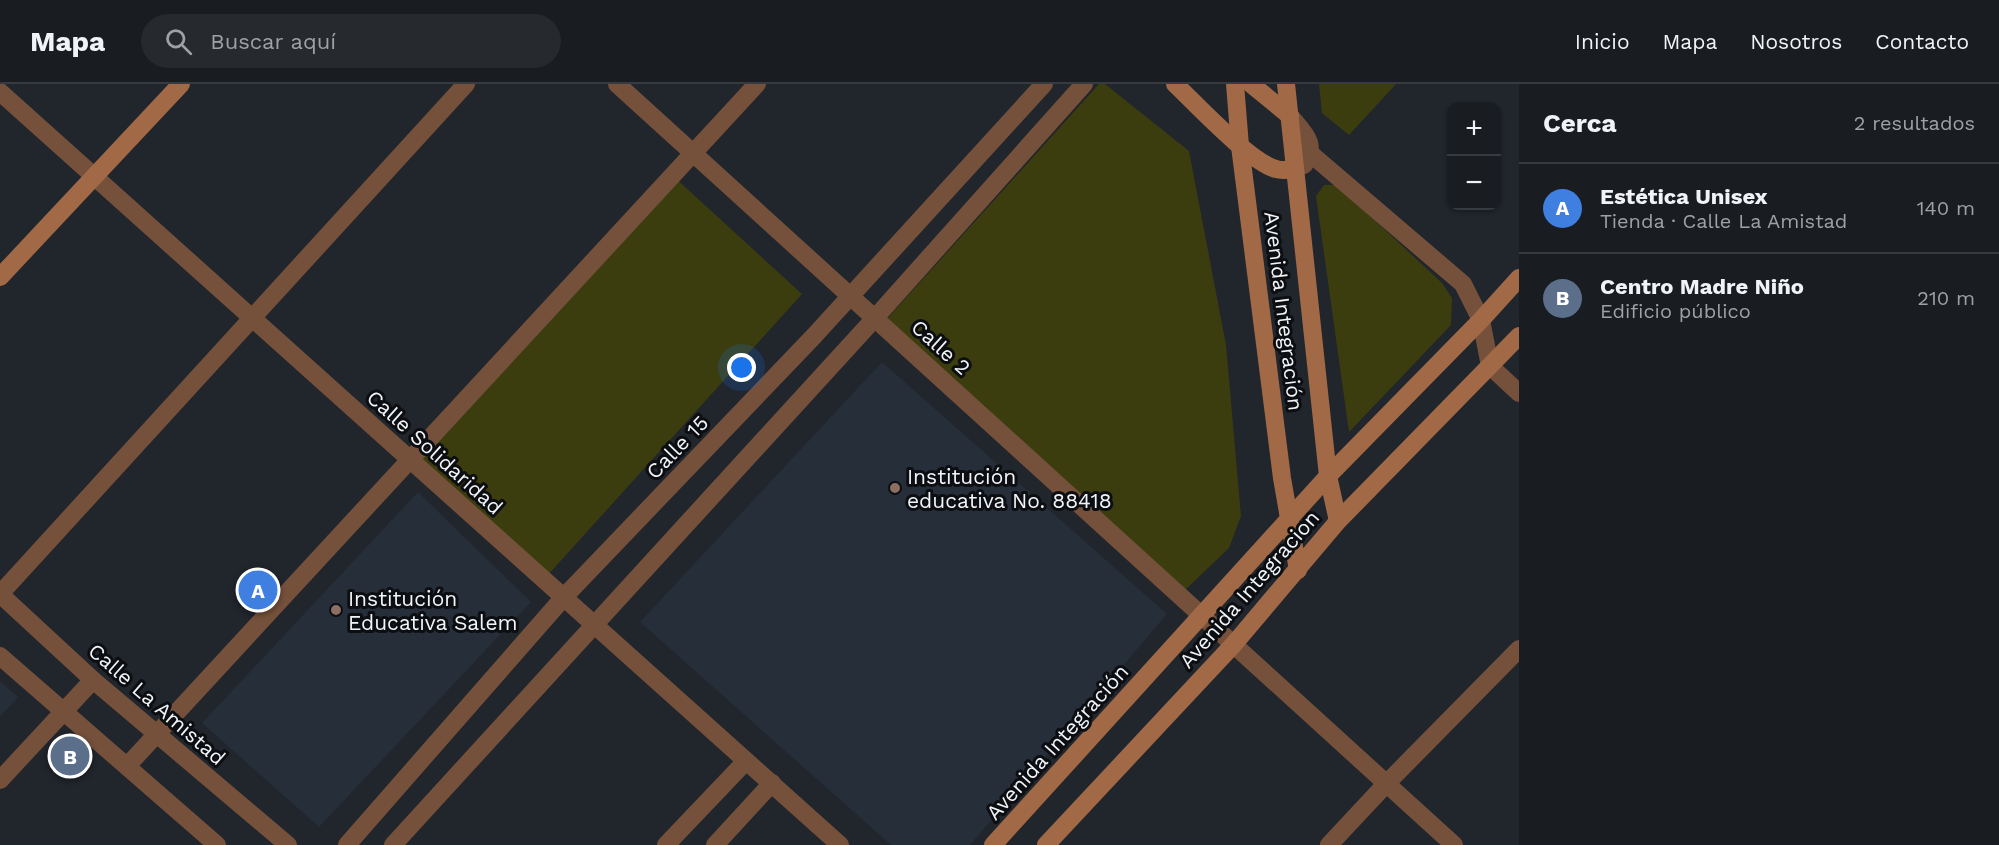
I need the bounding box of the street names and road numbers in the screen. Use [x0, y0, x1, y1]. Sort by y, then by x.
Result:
street label: Avenida Integración [1259, 210, 1309, 412]
street label: Calle 2 [906, 314, 976, 380]
street label: Calle Solidaridad [362, 385, 508, 519]
street label: Calle 15 [641, 410, 713, 484]
street label: Avenida Integracion [1174, 505, 1324, 673]
street label: Calle La Amistad [83, 638, 231, 770]
street label: Avenida Integración [981, 659, 1133, 825]

